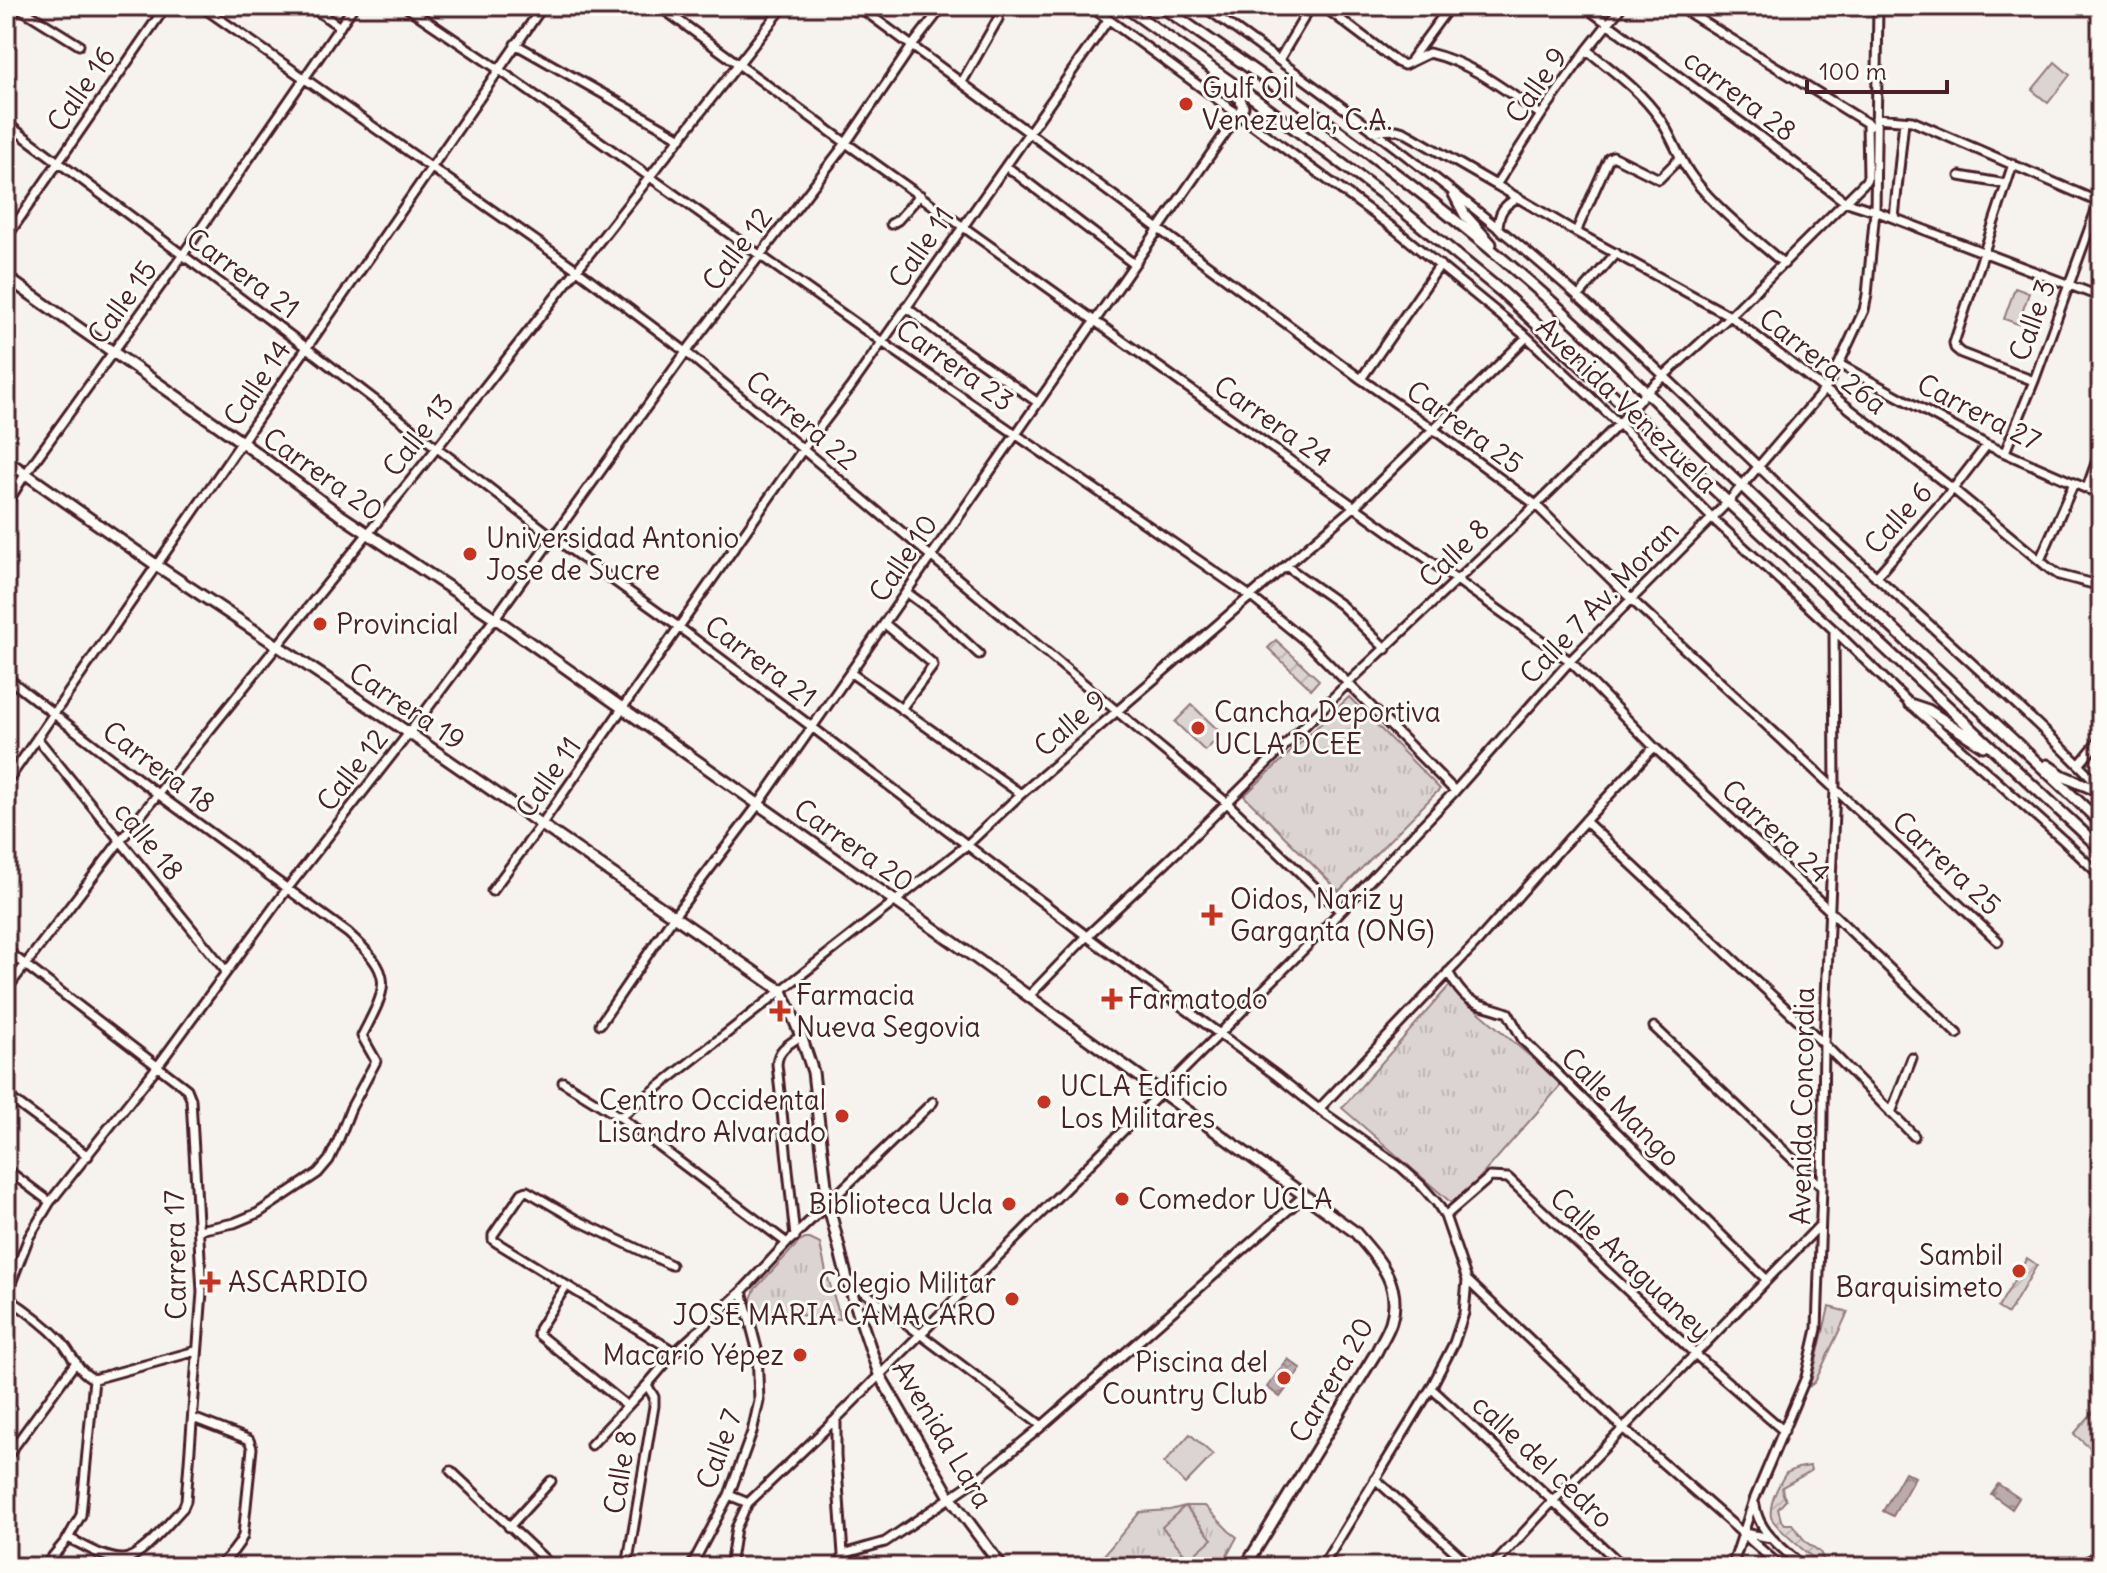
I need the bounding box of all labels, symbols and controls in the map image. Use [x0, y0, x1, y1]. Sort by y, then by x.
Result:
street label: Calle 16 [39, 39, 123, 139]
street label: Calle 9 [1497, 40, 1575, 130]
street label: carrera 28 [1676, 41, 1804, 149]
scale bar [1807, 44, 1947, 94]
text: 100 m [1819, 56, 1887, 86]
place label: Gulf Oil Venezuela, C.A. [1202, 70, 1392, 138]
marker: Gulf Oil Venezuela, C.A. [1177, 95, 1195, 113]
street label: Calle 12 [694, 200, 780, 298]
street label: Calle 11 [880, 200, 962, 294]
street label: Carrera 21 [179, 220, 307, 326]
street label: Calle 15 [79, 253, 165, 351]
street label: Calle 3 [2001, 274, 2063, 366]
street label: Carrera 26a [1752, 300, 1894, 422]
street label: Avenida Venezuela [1529, 309, 1725, 501]
street label: Carrera 23 [889, 311, 1021, 419]
street label: Calle 14 [215, 333, 299, 433]
street label: Carrera 22 [738, 363, 866, 477]
street label: Carrera 27 [1911, 366, 2047, 459]
street label: Carrera 24 [1207, 367, 1339, 475]
street label: Carrera 25 [1399, 372, 1531, 482]
street label: Calle 13 [374, 386, 462, 484]
street label: Carrera 20 [256, 419, 390, 529]
street label: Calle 6 [1856, 474, 1940, 562]
street label: Calle 10 [861, 507, 945, 609]
street label: Calle 8 [1411, 511, 1497, 595]
street label: Calle 7 Av. Moran [1512, 513, 1686, 691]
place label: Universidad Antonio Jose de Sucre [486, 520, 739, 588]
marker: Universidad Antonio Jose de Sucre [461, 545, 479, 563]
place label: Provincial [336, 606, 459, 642]
street label: Carrera 21 [698, 607, 824, 715]
marker: Provincial [311, 615, 329, 633]
street label: Carrera 19 [342, 654, 472, 758]
street label: Calle 9 [1026, 682, 1114, 764]
place label: Cancha Deportiva UCLA DCEE [1214, 694, 1441, 762]
street label: Carrera 18 [95, 713, 223, 821]
marker: Cancha Deportiva UCLA DCEE [1189, 719, 1207, 737]
street label: Calle 12 [309, 722, 395, 818]
street label: Calle 11 [507, 730, 589, 824]
street label: Carrera 24 [1714, 771, 1838, 891]
street label: Carrera 20 [787, 790, 921, 900]
street label: calle 18 [106, 794, 192, 888]
street label: Carrera 25 [1885, 803, 2009, 923]
place label: Oidos, Nariz y Garganta (ONG) [1230, 881, 1435, 949]
marker: Oidos, Nariz y Garganta (ONG) [1201, 904, 1223, 926]
place label: Farmacia Nueva Segovia [796, 977, 980, 1045]
place label: Farmatodo [1128, 981, 1268, 1017]
street label: Avenida Concordia [1782, 987, 1822, 1225]
marker: Farmatodo [1103, 990, 1121, 1008]
marker: Farmacia Nueva Segovia [771, 1002, 789, 1020]
street label: Calle Mango [1554, 1040, 1688, 1174]
place label: UCLA Edificio Los Militares [1060, 1068, 1228, 1136]
place label: Centro Occidental Lisandro Alvarado [597, 1082, 826, 1150]
marker: UCLA Edificio Los Militares [1035, 1093, 1053, 1111]
marker: Centro Occidental Lisandro Alvarado [833, 1107, 851, 1125]
street label: Calle Araguaney [1542, 1180, 1720, 1348]
place label: Comedor UCLA [1138, 1181, 1333, 1217]
place label: Biblioteca Ucla [809, 1186, 993, 1222]
street label: Carrera 17 [156, 1189, 194, 1320]
marker: Comedor UCLA [1113, 1190, 1131, 1208]
marker: Biblioteca Ucla [1000, 1195, 1018, 1213]
place label: Sambil Barquisimeto [1836, 1237, 2003, 1305]
marker: Sambil Barquisimeto [2010, 1262, 2028, 1280]
place label: ASCARDIO [228, 1264, 368, 1300]
place label: Colegio Militar JOSE MARIA CAMACARO [673, 1265, 996, 1333]
marker: ASCARDIO [199, 1271, 221, 1293]
marker: Colegio Militar JOSE MARIA CAMACARO [1003, 1290, 1021, 1308]
street label: Carrera 20 [1281, 1311, 1381, 1449]
place label: Macario Yépez [603, 1337, 784, 1373]
place label: Piscina del Country Club [1102, 1344, 1268, 1412]
marker: Macario Yépez [791, 1346, 809, 1364]
street label: Avenida Lara [885, 1353, 1001, 1515]
marker: Piscina del Country Club [1275, 1369, 1293, 1387]
street label: calle del cedro [1465, 1386, 1621, 1536]
street label: Calle 7 [688, 1404, 750, 1494]
street label: Calle 8 [596, 1427, 644, 1517]

